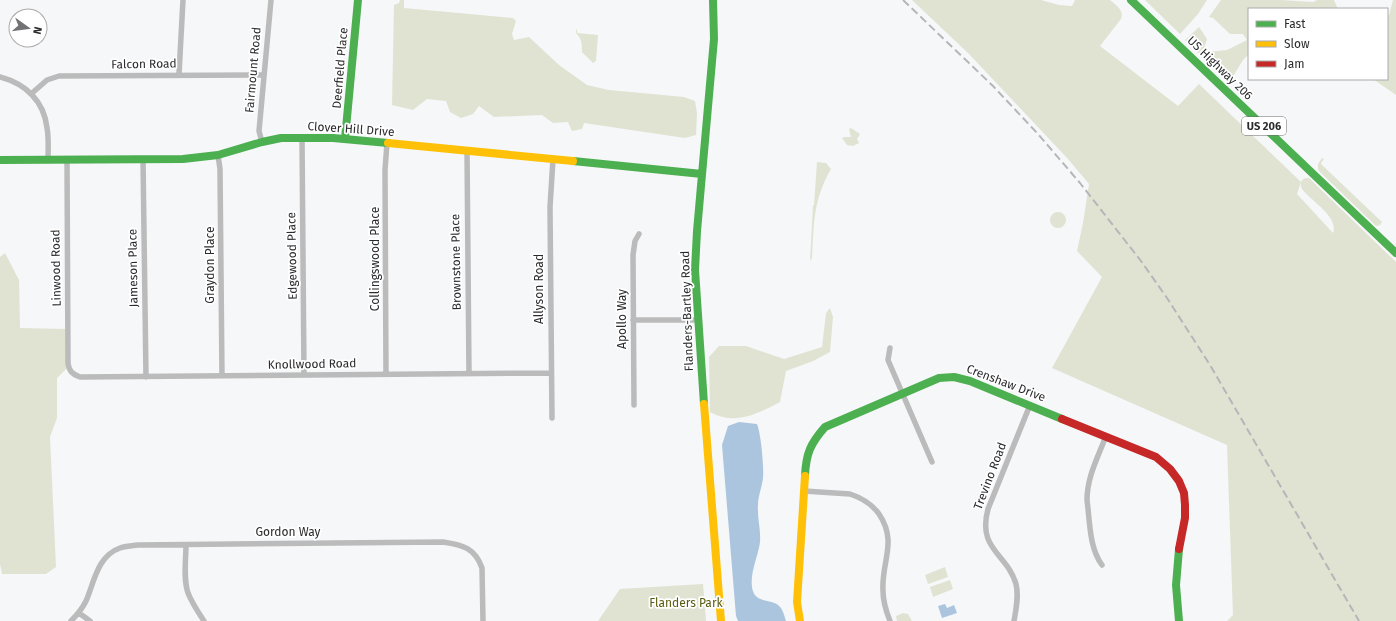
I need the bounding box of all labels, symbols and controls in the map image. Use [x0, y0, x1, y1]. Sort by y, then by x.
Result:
north arrow [8, 8, 48, 48]
legend [1248, 8, 1388, 80]
text: Fast [1284, 17, 1306, 31]
text: N [30, 25, 44, 35]
street label: Fairmount Road [242, 26, 264, 114]
street label: Deerfield Place [329, 27, 351, 109]
street label: US Highway 206 [1184, 33, 1256, 103]
text: Slow [1284, 37, 1310, 51]
street label: Falcon Road [111, 56, 177, 72]
text: Jam [1284, 57, 1304, 71]
road number: US 206 [1242, 117, 1286, 135]
street label: Clover Hill Drive [307, 119, 395, 139]
street label: Collingswood Place [368, 207, 382, 311]
street label: Edgewood Place [284, 212, 300, 300]
street label: Brownstone Place [448, 214, 464, 310]
street label: Graydon Place [203, 226, 217, 304]
street label: Linwood Road [48, 229, 64, 307]
street label: Jameson Place [125, 229, 141, 307]
street label: Flanders-Bartley Road [678, 250, 696, 372]
street label: Allyson Road [532, 254, 546, 324]
street label: Apollo Way [615, 289, 629, 349]
street label: Knollwood Road [267, 356, 357, 372]
street label: Crenshaw Drive [965, 362, 1047, 404]
street label: Trevino Road [971, 440, 1009, 512]
street label: Gordon Way [255, 525, 321, 539]
park label: Flanders Park [649, 596, 724, 610]

